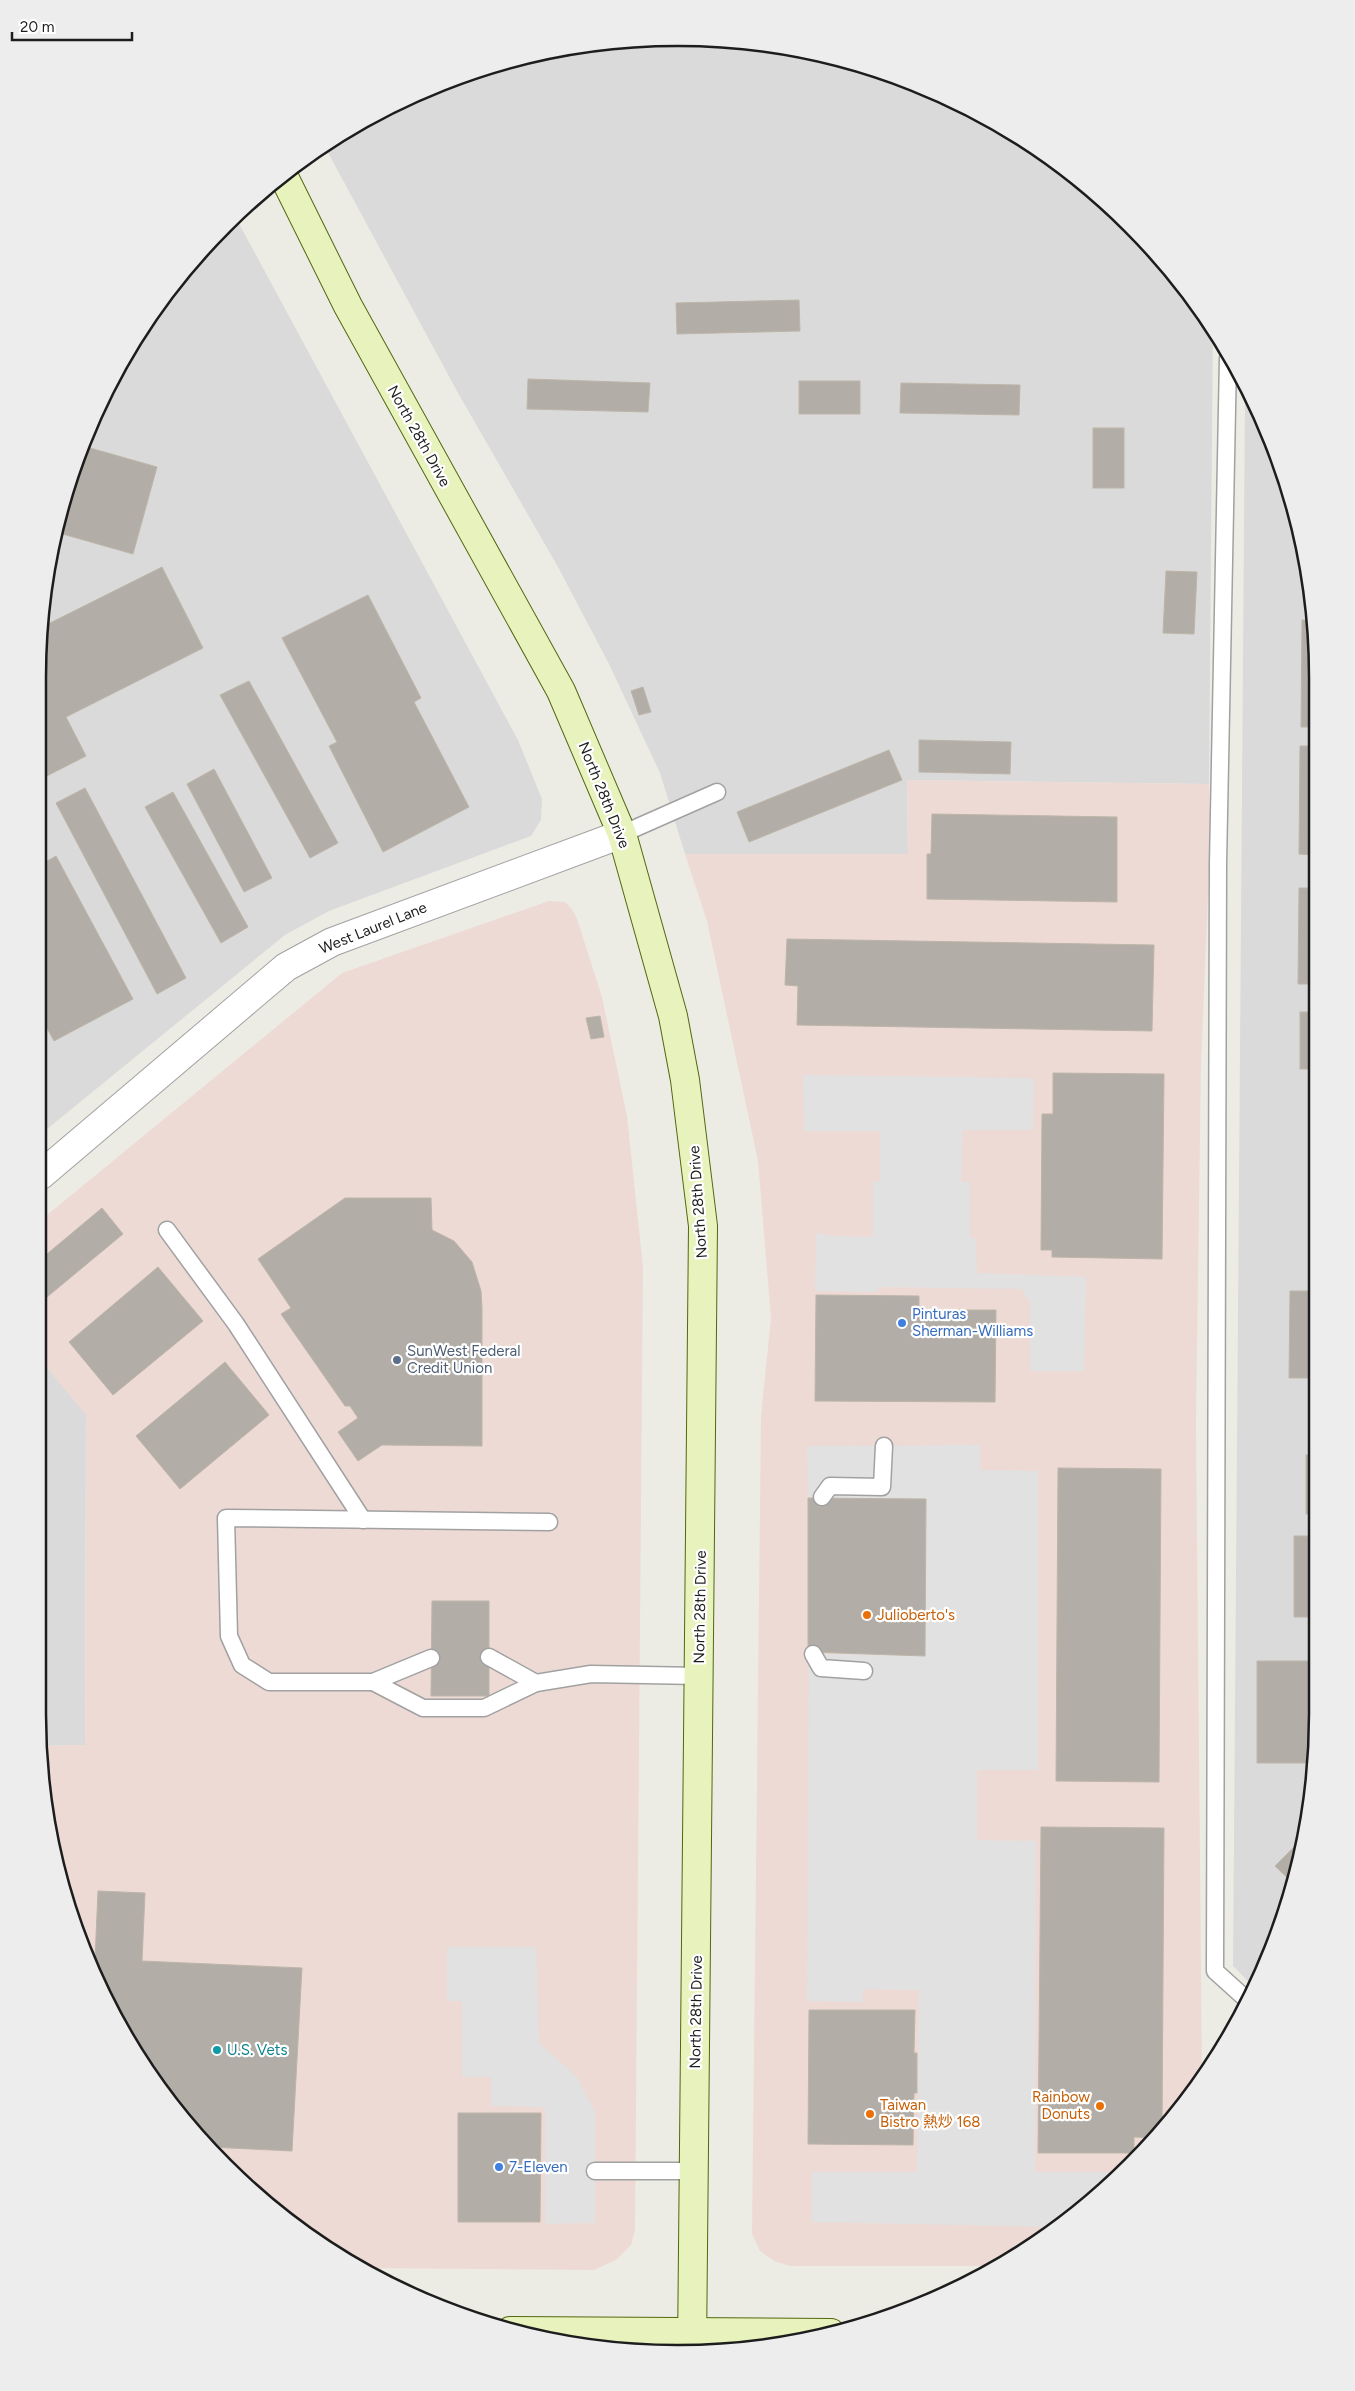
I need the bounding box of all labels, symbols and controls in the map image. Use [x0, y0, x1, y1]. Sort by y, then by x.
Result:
scale bar [12, 10, 132, 42]
text: 20 m [20, 18, 54, 36]
street label: North 28th Drive [384, 382, 454, 490]
street label: North 28th Drive [574, 739, 634, 851]
street label: West Laurel Lane [317, 898, 429, 958]
street label: North 28th Drive [685, 1145, 711, 1259]
place label: Pinturas Sherman-Williams [912, 1305, 1033, 1340]
marker: Pinturas Sherman-Williams [896, 1317, 908, 1329]
place label: SunWest Federal Credit Union [407, 1342, 521, 1377]
marker: SunWest Federal Credit Union [391, 1354, 403, 1366]
street label: North 28th Drive [690, 1550, 710, 1664]
place label: Julioberto's [877, 1606, 955, 1624]
marker: Julioberto's [861, 1609, 873, 1621]
street label: North 28th Drive [686, 1955, 706, 2069]
place label: U.S. Vets [227, 2041, 287, 2059]
marker: U.S. Vets [211, 2044, 223, 2056]
place label: Rainbow Donuts [1032, 2088, 1090, 2123]
place label: Taiwan Bistro 熱炒 168 [880, 2096, 980, 2131]
marker: Rainbow Donuts [1094, 2100, 1106, 2112]
marker: Taiwan Bistro 熱炒 168 [864, 2108, 876, 2120]
place label: 7-Eleven [509, 2158, 568, 2176]
marker: 7-Eleven [493, 2161, 505, 2173]

